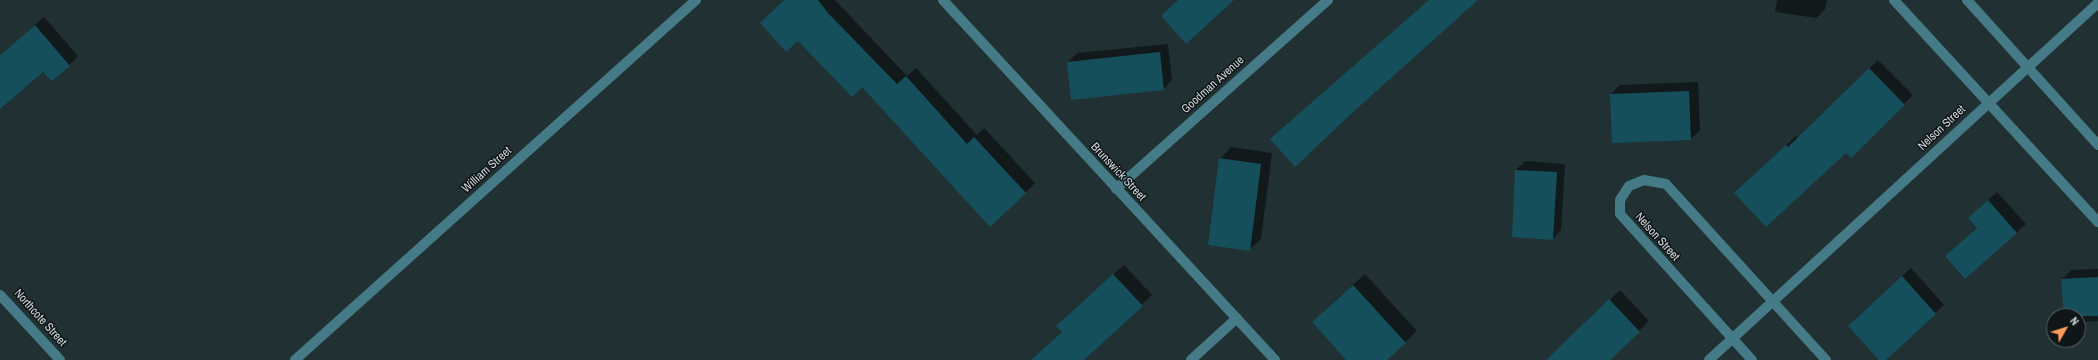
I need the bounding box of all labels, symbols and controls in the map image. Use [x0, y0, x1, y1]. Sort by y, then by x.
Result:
street label: Goodman Avenue [1179, 53, 1247, 117]
street label: Nelson Street [1915, 102, 1969, 154]
street label: Brunswick Street [1087, 140, 1149, 204]
street label: William Street [459, 144, 515, 196]
street label: Nelson Street [1632, 210, 1682, 264]
street label: Northcote Street [11, 287, 69, 349]
north arrow [2046, 308, 2086, 348]
text: N [2067, 314, 2082, 328]

